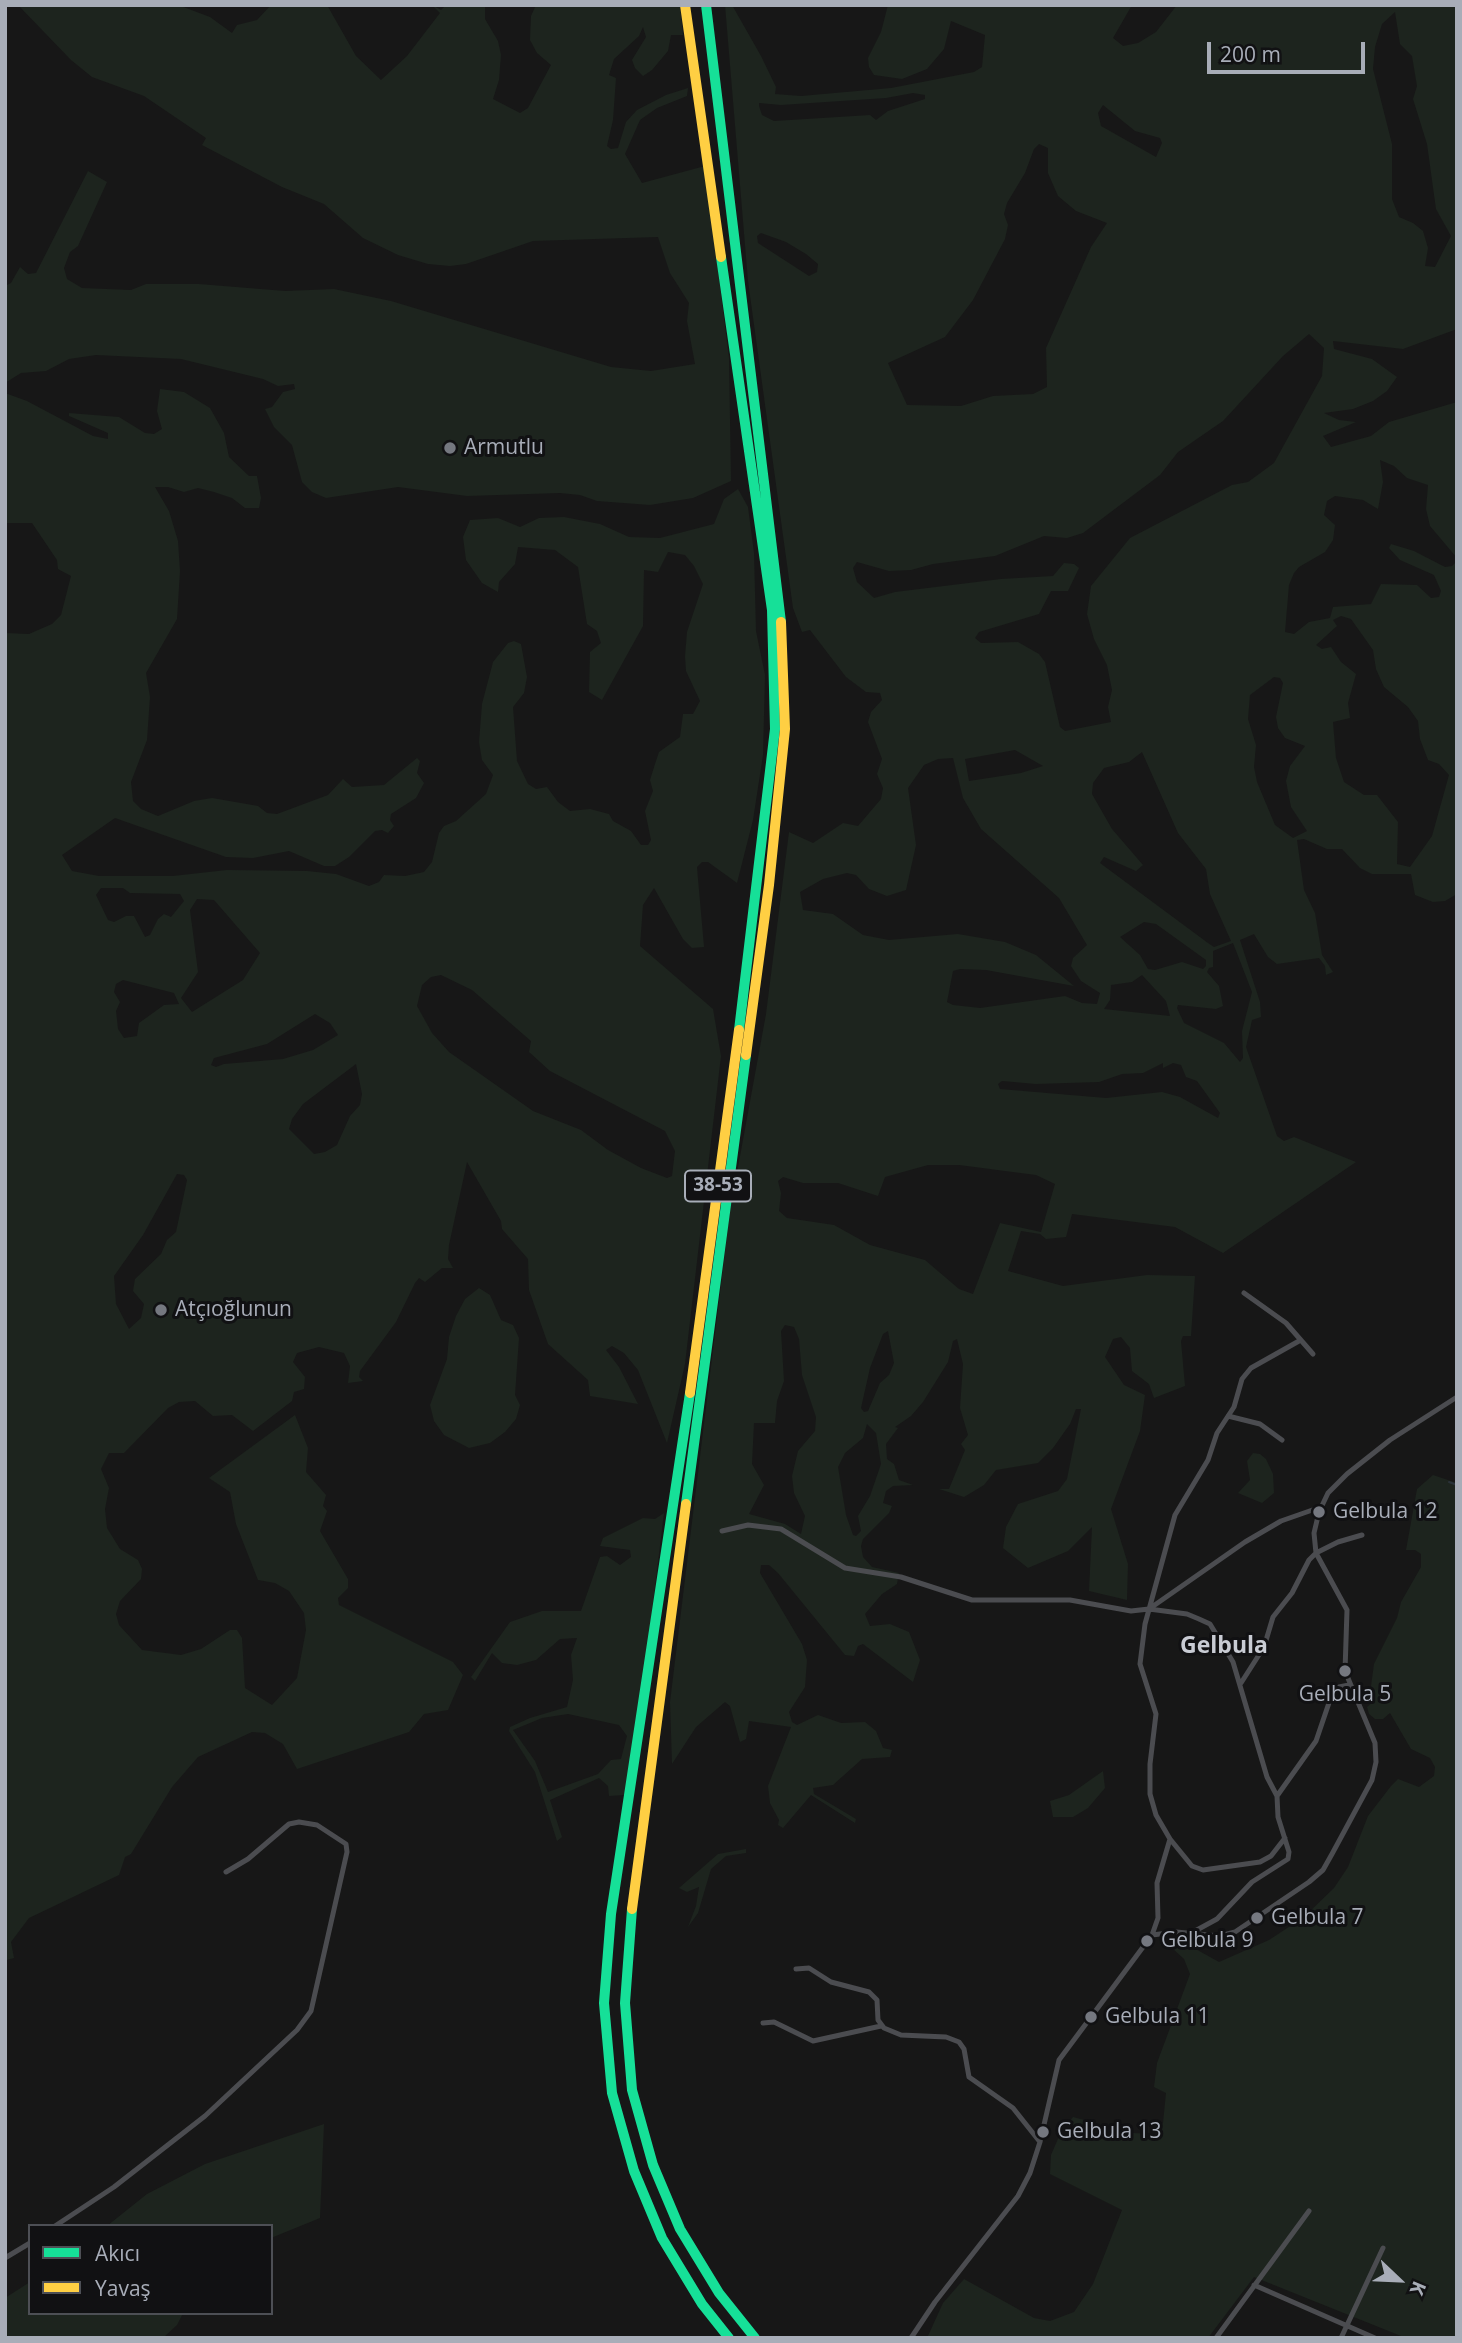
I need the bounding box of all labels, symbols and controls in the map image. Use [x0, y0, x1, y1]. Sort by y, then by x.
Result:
scale bar [1210, 28, 1368, 72]
text: 200 m [1220, 40, 1281, 68]
place label: Armutlu [464, 435, 544, 461]
marker: Armutlu [442, 440, 458, 456]
road number: 38-53 [685, 1170, 751, 1202]
place label: Atçıoğlunun [175, 1297, 292, 1323]
marker: Atçıoğlunun [153, 1302, 169, 1318]
place label: Gelbula 12 [1333, 1499, 1438, 1525]
marker: Gelbula 12 [1311, 1504, 1327, 1520]
district label: Gelbula [1180, 1632, 1268, 1660]
marker: Gelbula 5 [1337, 1663, 1353, 1679]
place label: Gelbula 5 [1299, 1682, 1391, 1708]
place label: Gelbula 7 [1271, 1905, 1364, 1931]
marker: Gelbula 7 [1249, 1910, 1265, 1926]
place label: Gelbula 9 [1161, 1928, 1254, 1954]
marker: Gelbula 9 [1139, 1933, 1155, 1949]
place label: Gelbula 11 [1105, 2004, 1210, 2030]
marker: Gelbula 11 [1083, 2009, 1099, 2025]
place label: Gelbula 13 [1057, 2119, 1162, 2145]
marker: Gelbula 13 [1035, 2124, 1051, 2140]
legend [28, 2224, 273, 2315]
text: Akıcı [95, 2239, 140, 2267]
north arrow [1364, 2245, 1434, 2315]
text: Yavaş [95, 2274, 151, 2302]
text: K [1404, 2277, 1433, 2299]

